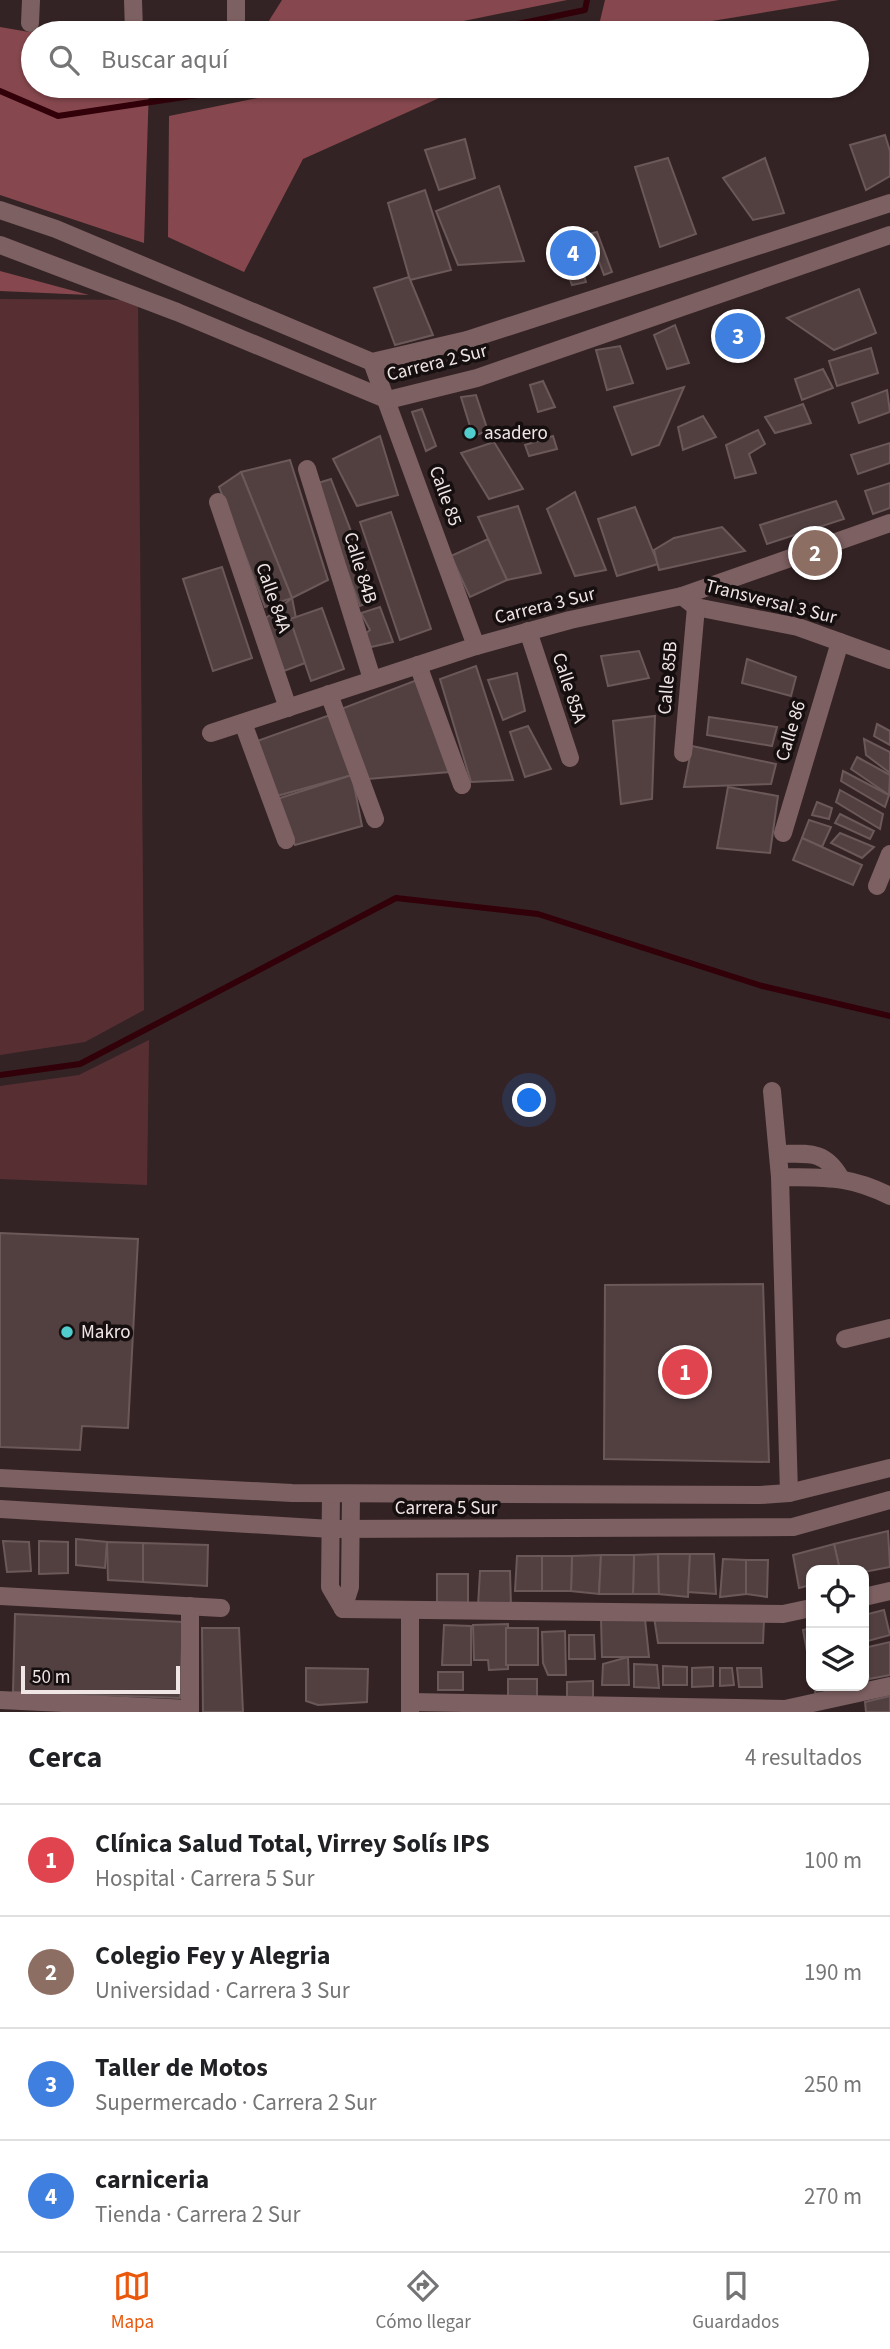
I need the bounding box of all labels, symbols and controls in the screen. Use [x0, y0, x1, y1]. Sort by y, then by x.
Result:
search box [21, 21, 869, 98]
icon: search [45, 41, 83, 79]
text: Buscar aquí [101, 41, 228, 78]
pin: 4 [550, 227, 596, 279]
pin: 3 [715, 310, 761, 362]
street label: Carrera 2 Sur [384, 337, 490, 389]
place label: asadero [484, 420, 548, 447]
marker: asadero [462, 425, 478, 441]
street label: Calle 85 [422, 462, 468, 530]
pin: 2 [792, 527, 838, 579]
street label: Calle 84B [336, 529, 384, 607]
street label: Calle 84A [248, 559, 298, 637]
street label: Transversal 3 Sur [702, 573, 840, 631]
street label: Carrera 3 Sur [492, 580, 598, 632]
street label: Calle 85B [651, 640, 685, 716]
street label: Calle 85A [545, 649, 593, 727]
street label: Calle 86 [769, 697, 813, 765]
your location [512, 1083, 546, 1117]
place label: Makro [81, 1319, 131, 1346]
marker: Makro [59, 1324, 75, 1340]
pin: 1 [662, 1346, 708, 1398]
street label: Carrera 5 Sur [395, 1495, 498, 1522]
map controls [806, 1565, 869, 1691]
button: locate [806, 1565, 869, 1628]
button: layers [806, 1628, 869, 1691]
scale bar [21, 1663, 180, 1695]
text: 50 m [32, 1664, 70, 1691]
text: Cerca [28, 1736, 102, 1779]
text: 4 resultados [745, 1741, 862, 1774]
text: Clínica Salud Total, Virrey Solís IPS [95, 1825, 490, 1862]
text: 1 [45, 1844, 57, 1877]
text: 100 m [804, 1844, 862, 1877]
text: Hospital · Carrera 5 Sur [95, 1862, 314, 1895]
text: Colegio Fey y Alegria [95, 1937, 331, 1974]
text: 2 [45, 1956, 57, 1989]
text: 190 m [804, 1956, 862, 1989]
text: Universidad · Carrera 3 Sur [95, 1974, 350, 2007]
text: Taller de Motos [95, 2049, 268, 2086]
text: 3 [45, 2068, 57, 2101]
text: 250 m [804, 2068, 862, 2101]
text: Supermercado · Carrera 2 Sur [95, 2086, 376, 2119]
text: carniceria [95, 2161, 209, 2198]
text: 4 [45, 2180, 57, 2213]
text: 270 m [804, 2180, 862, 2213]
text: Tienda · Carrera 2 Sur [95, 2198, 301, 2231]
tab: Mapa [111, 2267, 154, 2336]
tab: Cómo llegar [375, 2267, 471, 2336]
tab: Guardados [692, 2267, 779, 2336]

